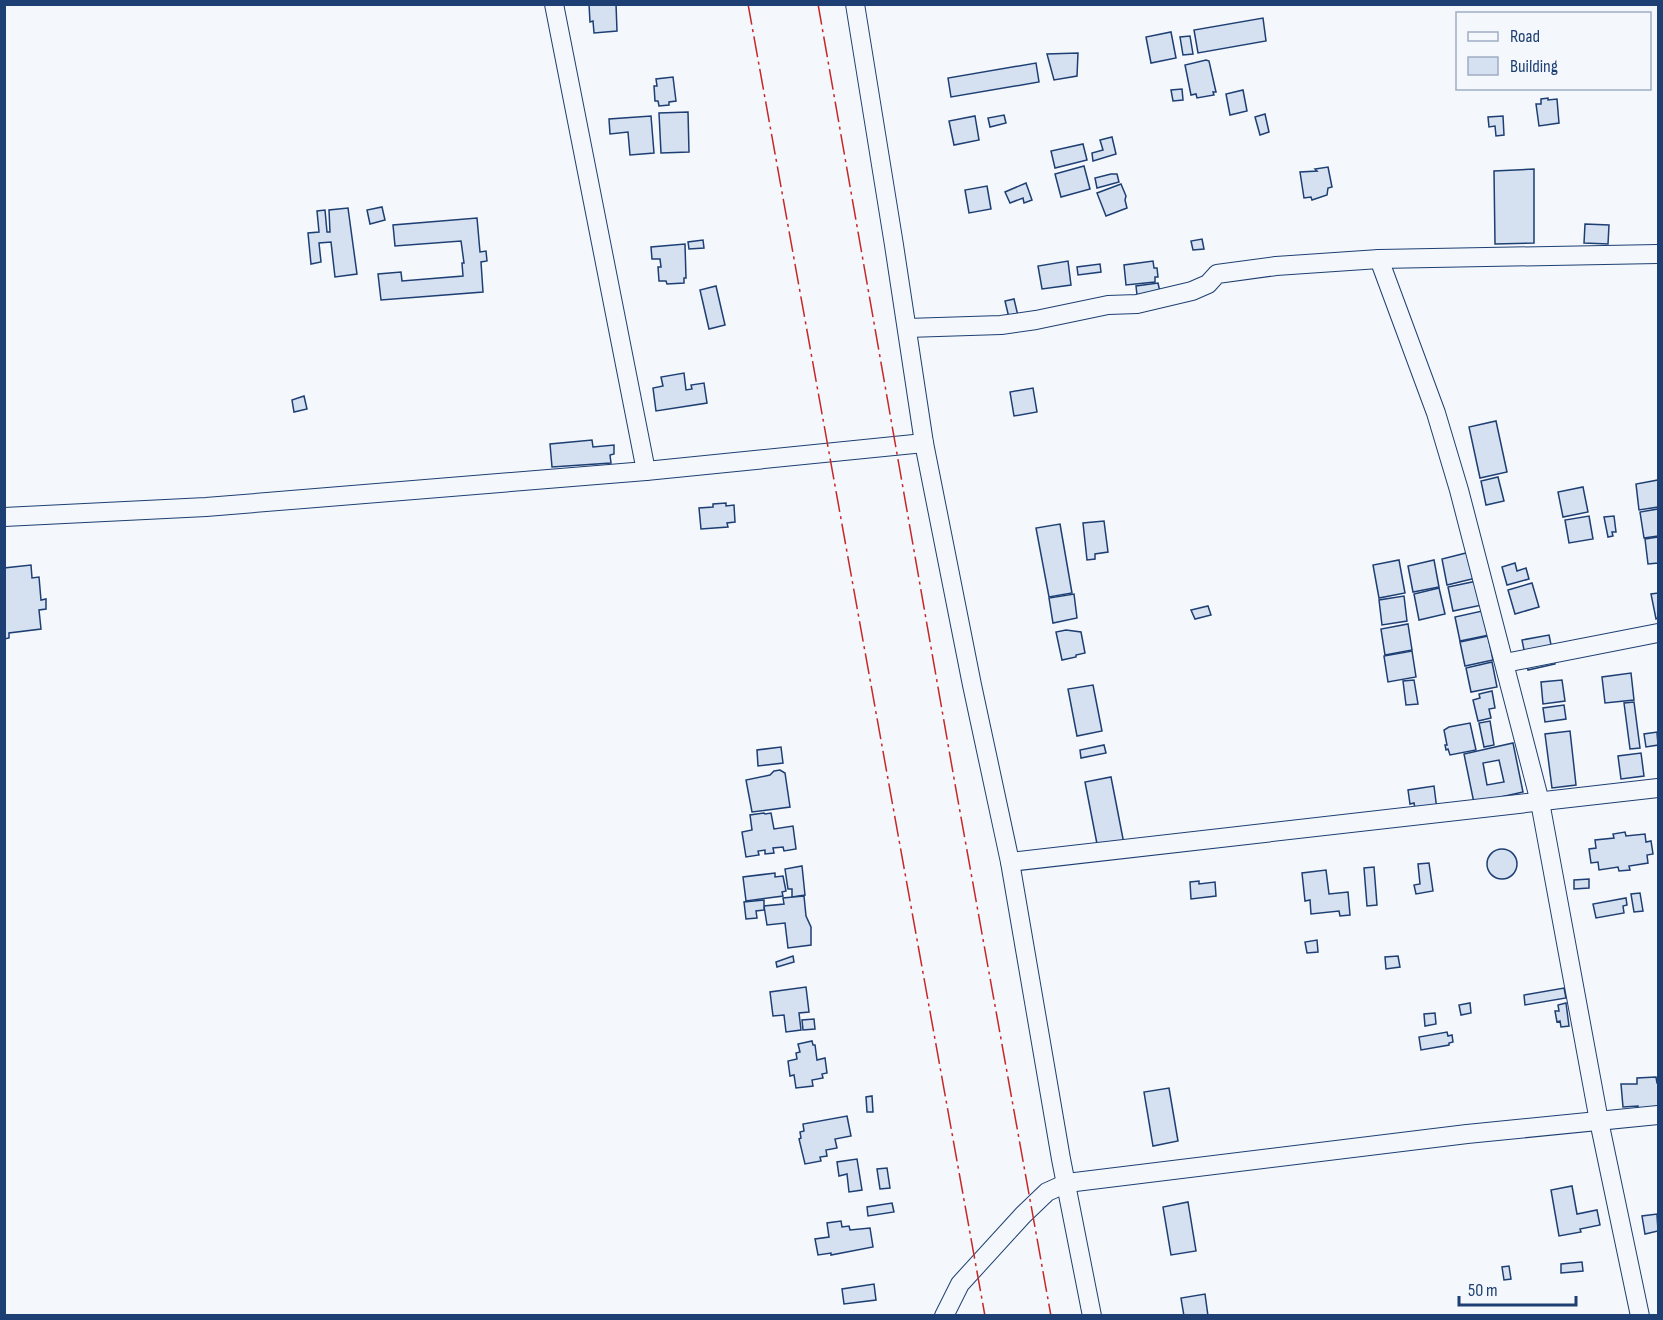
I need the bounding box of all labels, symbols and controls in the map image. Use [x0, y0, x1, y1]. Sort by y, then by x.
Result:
legend [1456, 12, 1651, 90]
text: Road [1510, 26, 1540, 47]
text: Building [1510, 56, 1558, 77]
scale bar [1459, 1269, 1576, 1307]
text: 50 m [1468, 1280, 1498, 1301]

